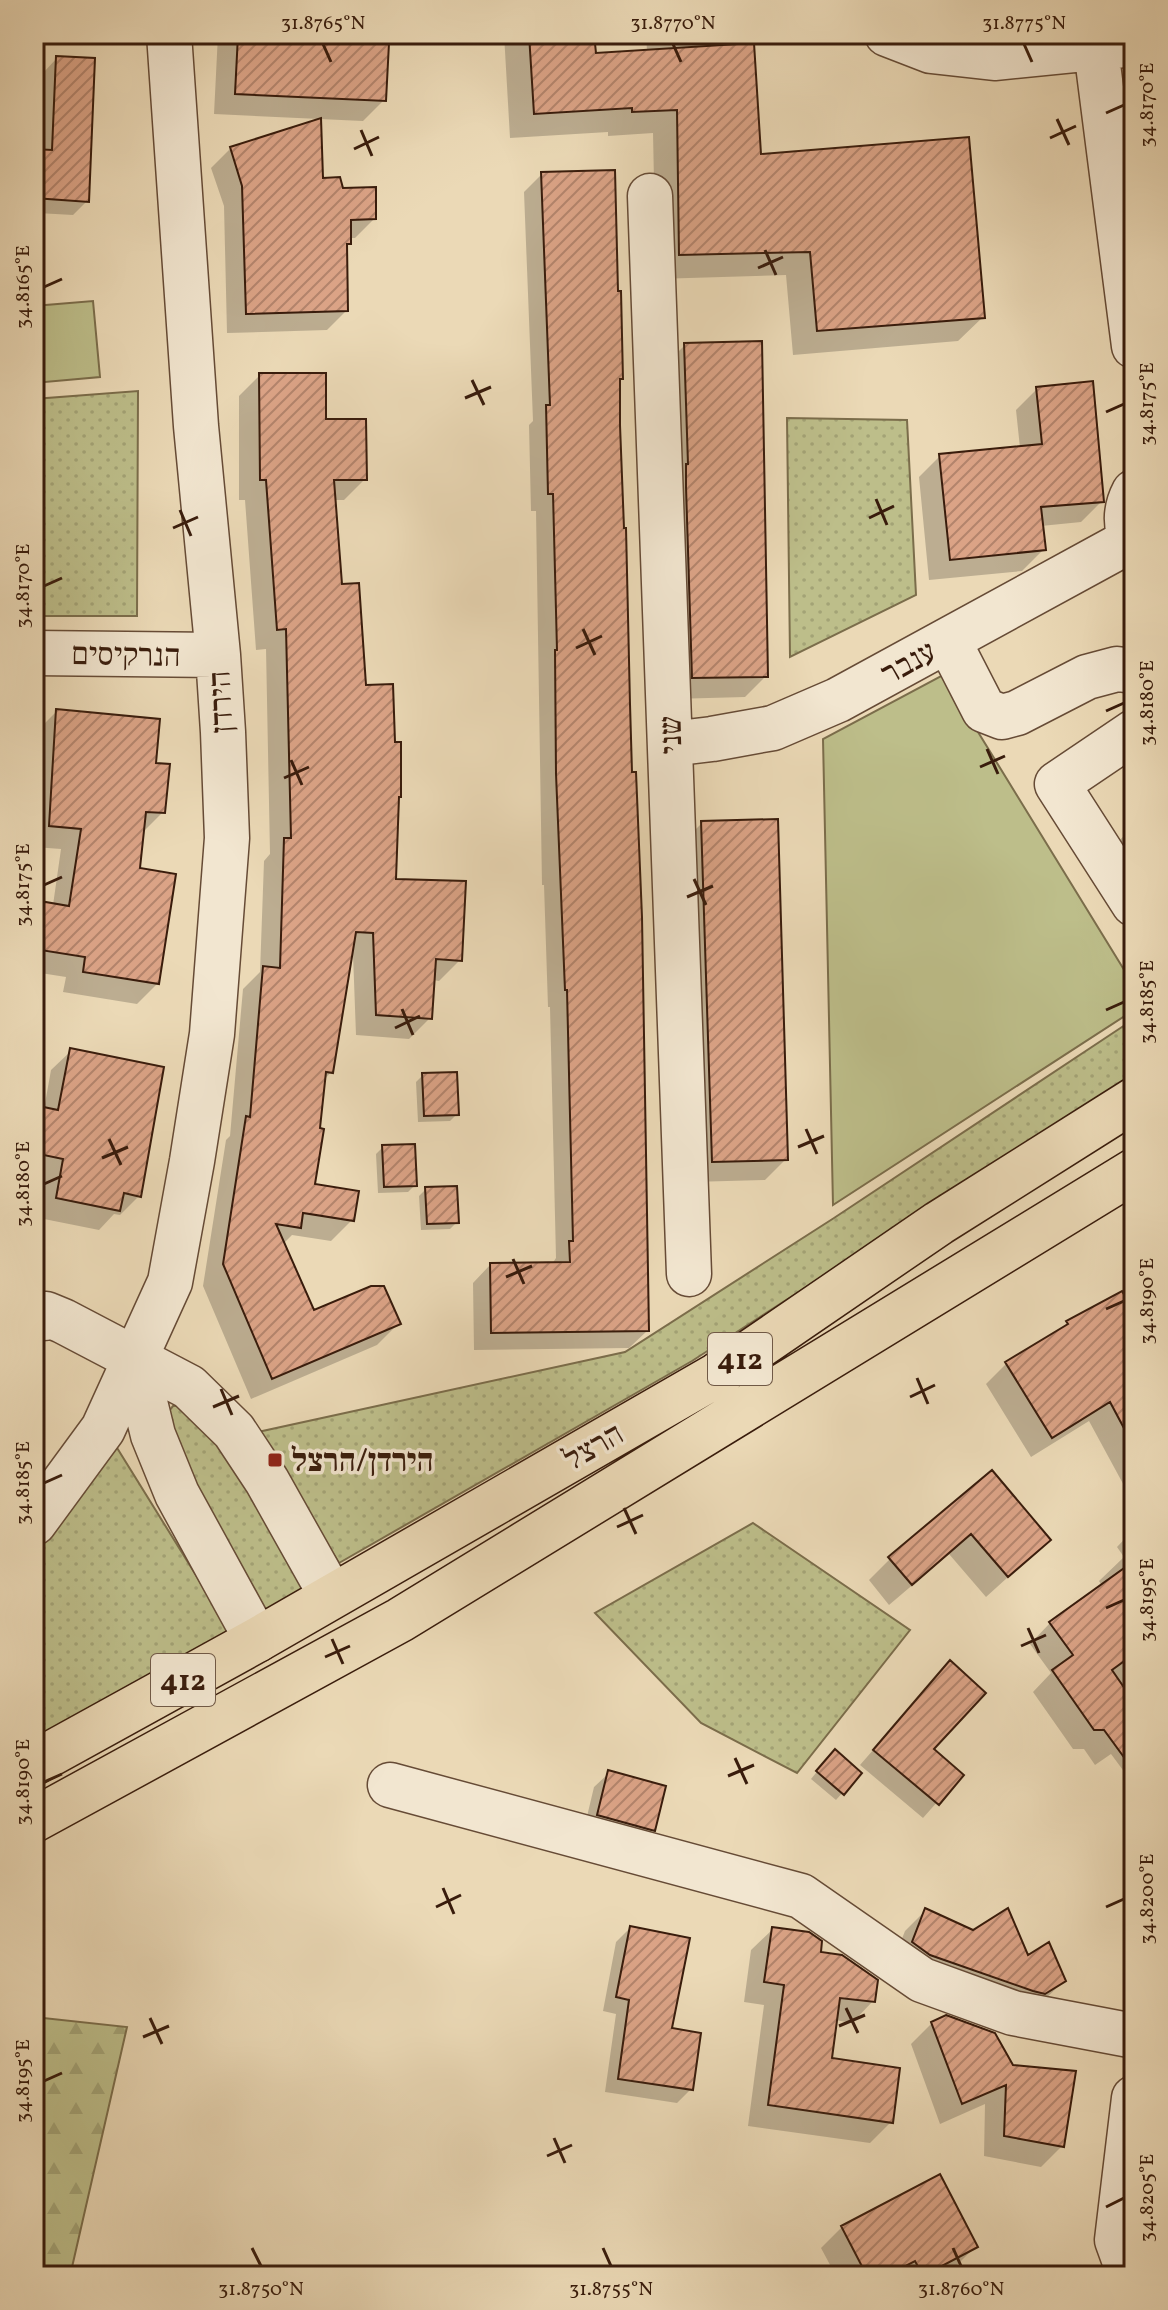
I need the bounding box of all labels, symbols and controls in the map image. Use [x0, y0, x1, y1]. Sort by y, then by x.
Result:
text: 31.8765°N [281, 10, 365, 38]
text: 31.8770°N [630, 10, 716, 38]
text: 31.8775°N [982, 10, 1066, 38]
text: 34.8170°E [1134, 63, 1162, 147]
text: 34.8165°E [10, 245, 38, 329]
text: 34.8175°E [1134, 362, 1162, 446]
text: 34.8170°E [10, 544, 38, 628]
street label: ענבר [874, 632, 945, 698]
street label: הנרקיסים [71, 634, 181, 680]
text: 34.8180°E [1134, 660, 1162, 746]
street label: הירדן [199, 670, 247, 734]
street label: שני [650, 715, 696, 755]
text: 34.8175°E [10, 843, 38, 927]
text: 34.8185°E [1134, 960, 1162, 1044]
text: 34.8180°E [10, 1141, 38, 1227]
text: 34.8190°E [1134, 1258, 1162, 1344]
road number: 412 [708, 1333, 772, 1385]
street label: הרצל [556, 1414, 633, 1483]
text: 34.8185°E [10, 1441, 38, 1525]
place label: הירדן/הרצל [291, 1441, 434, 1485]
marker: הירדן/הרצל [266, 1451, 284, 1469]
text: 34.8195°E [1134, 1558, 1162, 1642]
road number: 412 [151, 1654, 215, 1706]
text: 34.8190°E [10, 1739, 38, 1825]
text: 34.8200°E [1134, 1853, 1162, 1945]
text: 34.8195°E [10, 2039, 38, 2123]
text: 34.8205°E [1134, 2154, 1162, 2242]
text: 31.8750°N [218, 2276, 304, 2304]
text: 31.8755°N [569, 2276, 653, 2304]
text: 31.8760°N [918, 2276, 1004, 2304]

